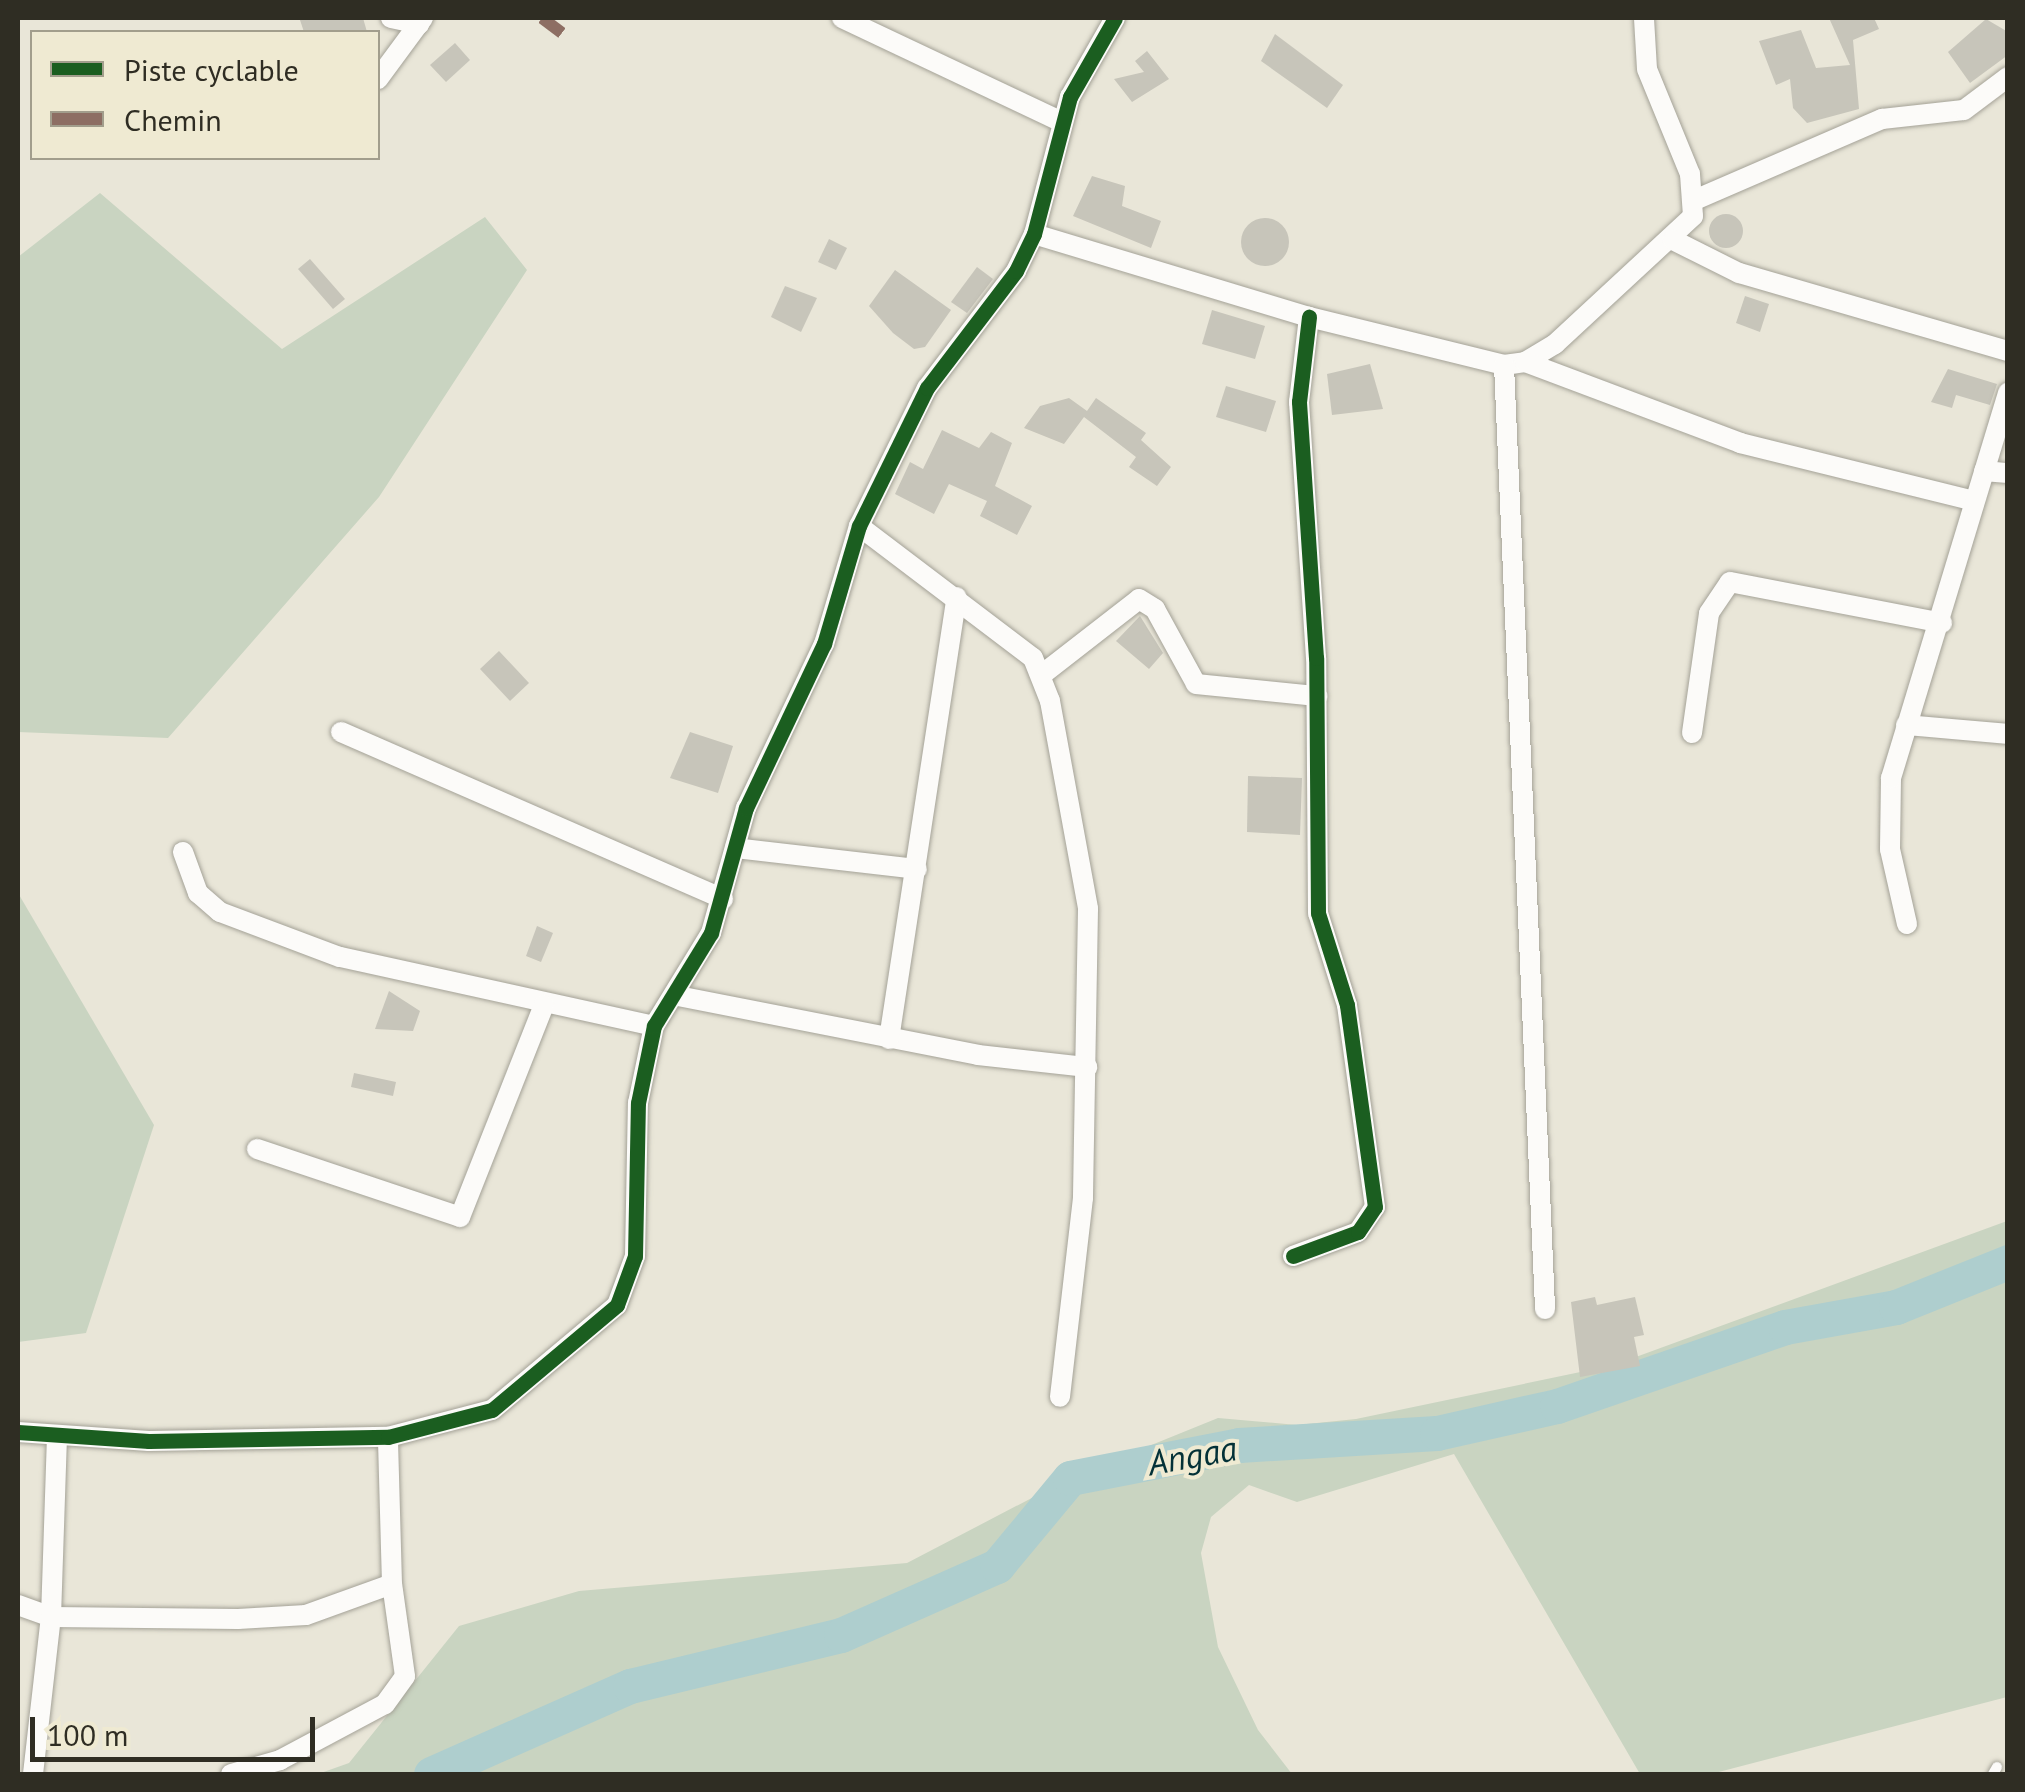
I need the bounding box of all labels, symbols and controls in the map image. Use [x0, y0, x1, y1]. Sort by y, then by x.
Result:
legend [30, 30, 380, 160]
text: Piste cyclable [124, 50, 299, 89]
text: Chemin [124, 100, 222, 139]
water label: Angaa [1144, 1427, 1240, 1483]
scale bar [35, 1697, 320, 1759]
text: 100 m [47, 1715, 128, 1754]

